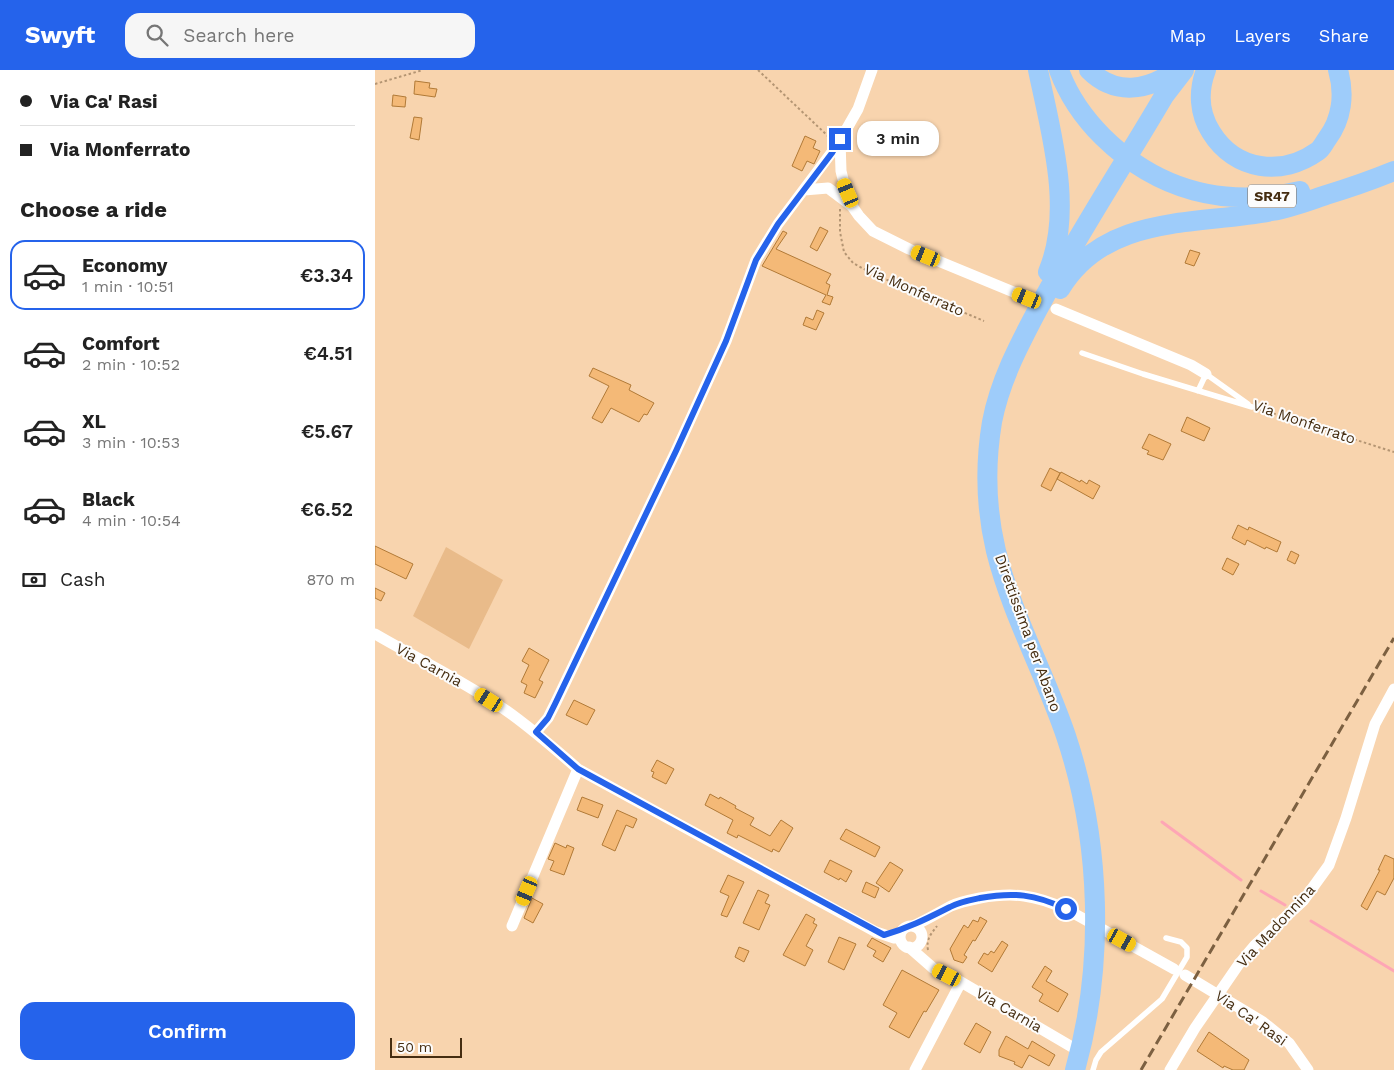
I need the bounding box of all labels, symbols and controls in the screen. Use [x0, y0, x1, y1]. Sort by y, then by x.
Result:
search box [125, 13, 475, 58]
text: Swyft [25, 21, 95, 49]
icon: search [143, 21, 171, 49]
text: Search here [183, 24, 295, 47]
text: Map [1169, 25, 1206, 46]
text: Layers [1234, 25, 1291, 46]
text: Share [1319, 25, 1369, 46]
text: Via Ca' Rasi [50, 90, 158, 113]
callout: 3 min [857, 122, 940, 156]
route end [829, 128, 851, 150]
text: 3 min [876, 129, 920, 148]
text: Via Monferrato [50, 138, 190, 161]
car [835, 176, 860, 210]
road number: SR47 [1248, 184, 1296, 208]
text: Choose a ride [20, 197, 167, 222]
car [909, 243, 942, 269]
icon: car [22, 253, 67, 298]
text: Economy [82, 254, 167, 277]
street label: Via Monferrato [861, 260, 967, 320]
text: €3.34 [300, 264, 353, 287]
text: 1 min · 10:51 [82, 277, 174, 296]
car [1010, 285, 1043, 311]
icon: car [22, 331, 67, 376]
text: Comfort [82, 332, 160, 355]
text: €4.51 [303, 342, 353, 365]
text: 2 min · 10:52 [82, 355, 180, 374]
street label: Via Monferrato [1250, 396, 1358, 448]
icon: car [22, 409, 67, 454]
text: XL [82, 410, 106, 433]
text: €5.67 [301, 420, 353, 443]
text: 3 min · 10:53 [82, 433, 180, 452]
icon: car [22, 487, 67, 532]
text: Black [82, 488, 135, 511]
text: €6.52 [300, 498, 353, 521]
text: 4 min · 10:54 [82, 511, 181, 530]
street label: Direttissima per Abano [991, 552, 1065, 714]
icon: cash [20, 566, 48, 594]
text: Cash [60, 568, 106, 591]
text: 870 m [306, 570, 355, 589]
street label: Via Carnia [392, 639, 466, 691]
car [472, 686, 505, 714]
car [514, 874, 539, 908]
street label: Via Madonnina [1233, 880, 1319, 971]
route start [1055, 898, 1077, 920]
car [1105, 926, 1138, 954]
car [930, 962, 963, 988]
street label: Via Carnia [973, 984, 1046, 1036]
street label: Via Ca' Rasi [1211, 987, 1291, 1049]
button: Confirm [20, 1002, 355, 1060]
scale bar [390, 1035, 463, 1058]
text: 50 m [397, 1039, 432, 1055]

